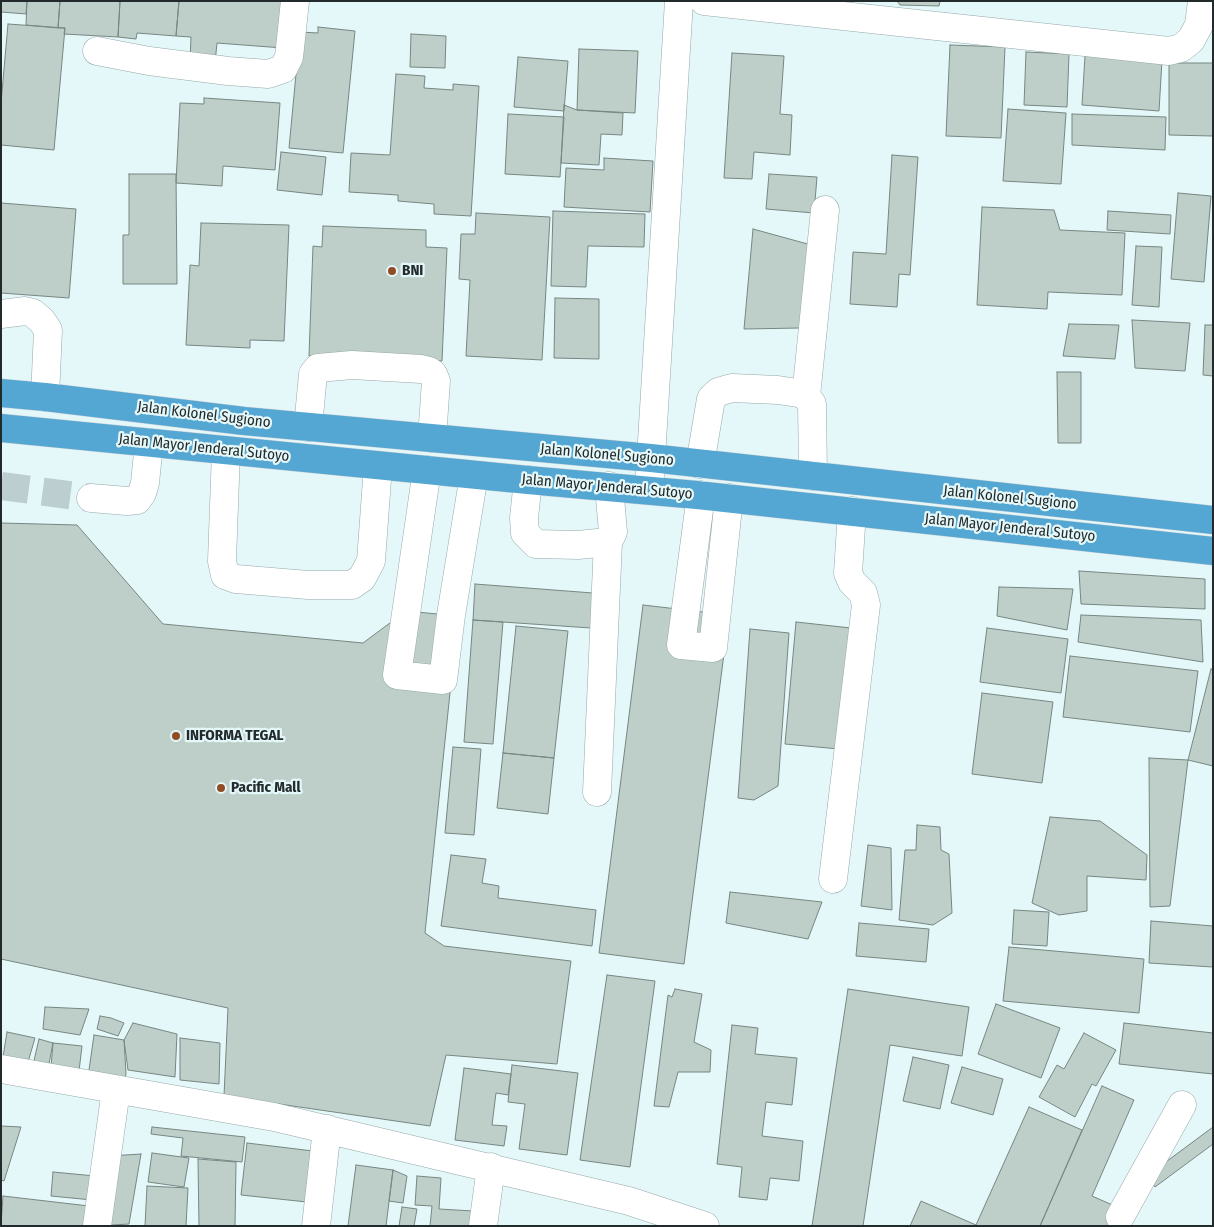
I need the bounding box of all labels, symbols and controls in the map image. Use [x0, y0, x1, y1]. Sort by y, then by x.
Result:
place label: BNI [402, 262, 423, 280]
marker: BNI [386, 265, 398, 277]
street label: Jalan Kolonel Sugiono [136, 398, 272, 432]
street label: Jalan Mayor Jenderal Sutoyo [118, 430, 290, 466]
street label: Jalan Kolonel Sugiono [539, 440, 675, 470]
street label: Jalan Mayor Jenderal Sutoyo [521, 471, 693, 503]
street label: Jalan Kolonel Sugiono [942, 482, 1078, 514]
street label: Jalan Mayor Jenderal Sutoyo [924, 510, 1096, 546]
place label: INFORMA TEGAL [186, 727, 284, 745]
marker: INFORMA TEGAL [170, 730, 182, 742]
place label: Pacific Mall [231, 779, 301, 797]
marker: Pacific Mall [215, 782, 227, 794]

